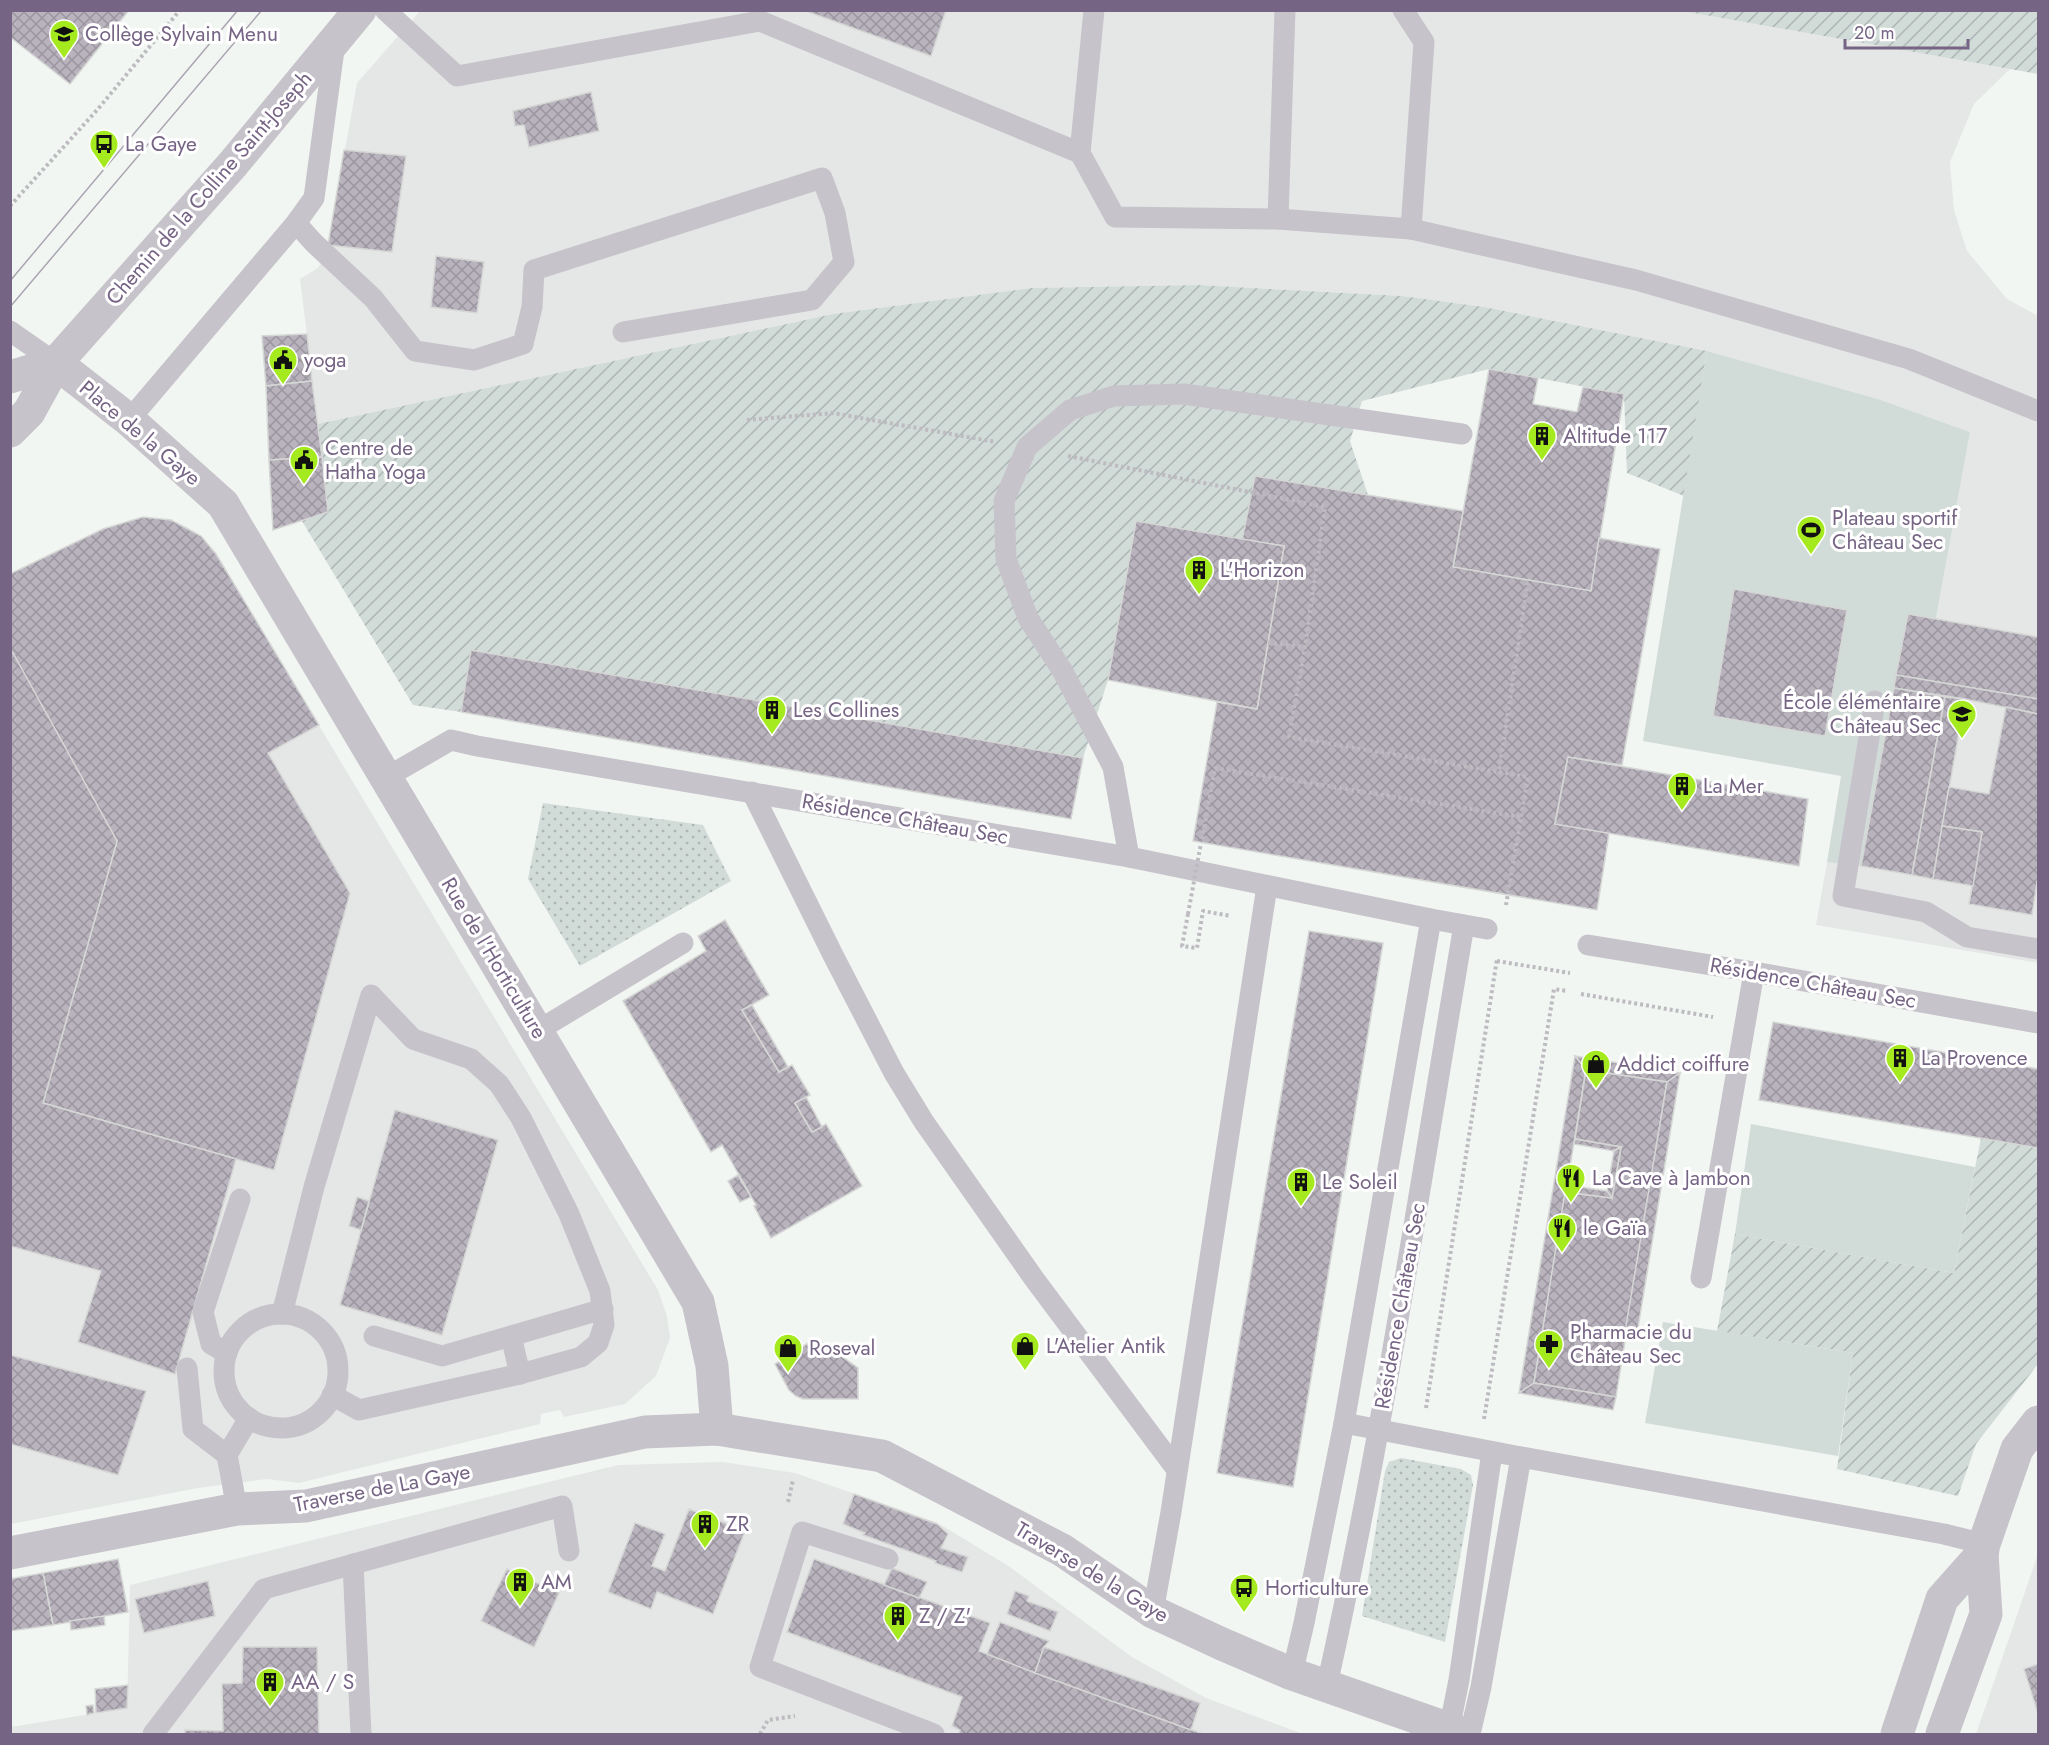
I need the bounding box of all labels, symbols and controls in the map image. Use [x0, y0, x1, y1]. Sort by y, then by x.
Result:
scale bar [1845, 12, 1968, 50]
school or university icon: Collège Sylvain Menu [48, 18, 80, 60]
place label: Collège Sylvain Menu [85, 19, 278, 49]
text: 20 m [1854, 20, 1894, 46]
street label: Chemin de la Colline Saint-Joseph [99, 65, 319, 311]
bus stop icon: La Gaye [88, 128, 120, 170]
place label: La Gaye [125, 129, 197, 159]
public building icon: yoga [267, 344, 299, 386]
place label: yoga [304, 345, 346, 375]
street label: Place de la Gaye [73, 373, 207, 493]
building icon: Altitude 117 [1526, 420, 1558, 462]
place label: Altitude 117 [1563, 421, 1667, 451]
place label: Centre de Hatha Yoga [325, 433, 426, 487]
public building icon: Centre de Hatha Yoga [288, 444, 320, 486]
place label: Plateau sportif Château Sec [1832, 503, 1958, 557]
sports icon: Plateau sportif Château Sec [1795, 514, 1827, 556]
building icon: L'Horizon [1183, 554, 1215, 596]
place label: L'Horizon [1220, 555, 1305, 585]
place label: École éléméntaire Château Sec [1783, 687, 1941, 741]
building icon: Les Collines [756, 694, 788, 736]
place label: Les Collines [793, 695, 899, 725]
school or university icon: École éléméntaire Château Sec [1946, 698, 1978, 740]
building icon: La Mer [1666, 770, 1698, 812]
place label: La Mer [1703, 771, 1765, 801]
street label: Résidence Château Sec [800, 786, 1010, 852]
street label: Rue de l'Horticulture [434, 872, 554, 1045]
street label: Résidence Château Sec [1708, 950, 1918, 1016]
building icon: La Provence [1884, 1042, 1916, 1084]
place label: La Provence [1921, 1043, 2028, 1073]
shop icon: Addict coiffure [1580, 1048, 1612, 1090]
place label: Addict coiffure [1617, 1049, 1750, 1079]
restaurant icon: La Cave à Jambon [1555, 1162, 1587, 1204]
place label: La Cave à Jambon [1592, 1163, 1751, 1193]
building icon: Le Soleil [1285, 1166, 1317, 1208]
place label: Le Soleil [1322, 1167, 1397, 1197]
street label: Résidence Château Sec [1367, 1201, 1433, 1411]
restaurant icon: le Gaïa [1546, 1212, 1578, 1254]
place label: le Gaïa [1583, 1213, 1647, 1243]
place label: Pharmacie du Château Sec [1570, 1317, 1692, 1371]
pharmacy icon: Pharmacie du Château Sec [1533, 1328, 1565, 1370]
shop icon: L'Atelier Antik [1009, 1330, 1041, 1372]
place label: L'Atelier Antik [1046, 1331, 1166, 1361]
shop icon: Roseval [772, 1332, 804, 1374]
place label: Roseval [809, 1333, 875, 1363]
street label: Traverse de La Gaye [291, 1456, 473, 1520]
building icon: ZR [689, 1508, 721, 1550]
place label: ZR [726, 1509, 749, 1539]
street label: Traverse de la Gaye [1010, 1514, 1175, 1630]
building icon: AM [504, 1566, 536, 1608]
place label: AM [541, 1567, 572, 1597]
bus stop icon: Horticulture [1228, 1572, 1260, 1614]
place label: Horticulture [1265, 1573, 1369, 1603]
building icon: Z / Z' [882, 1600, 914, 1642]
place label: Z / Z' [919, 1601, 971, 1631]
building icon: AA / S [254, 1666, 286, 1708]
place label: AA / S [291, 1667, 354, 1697]

